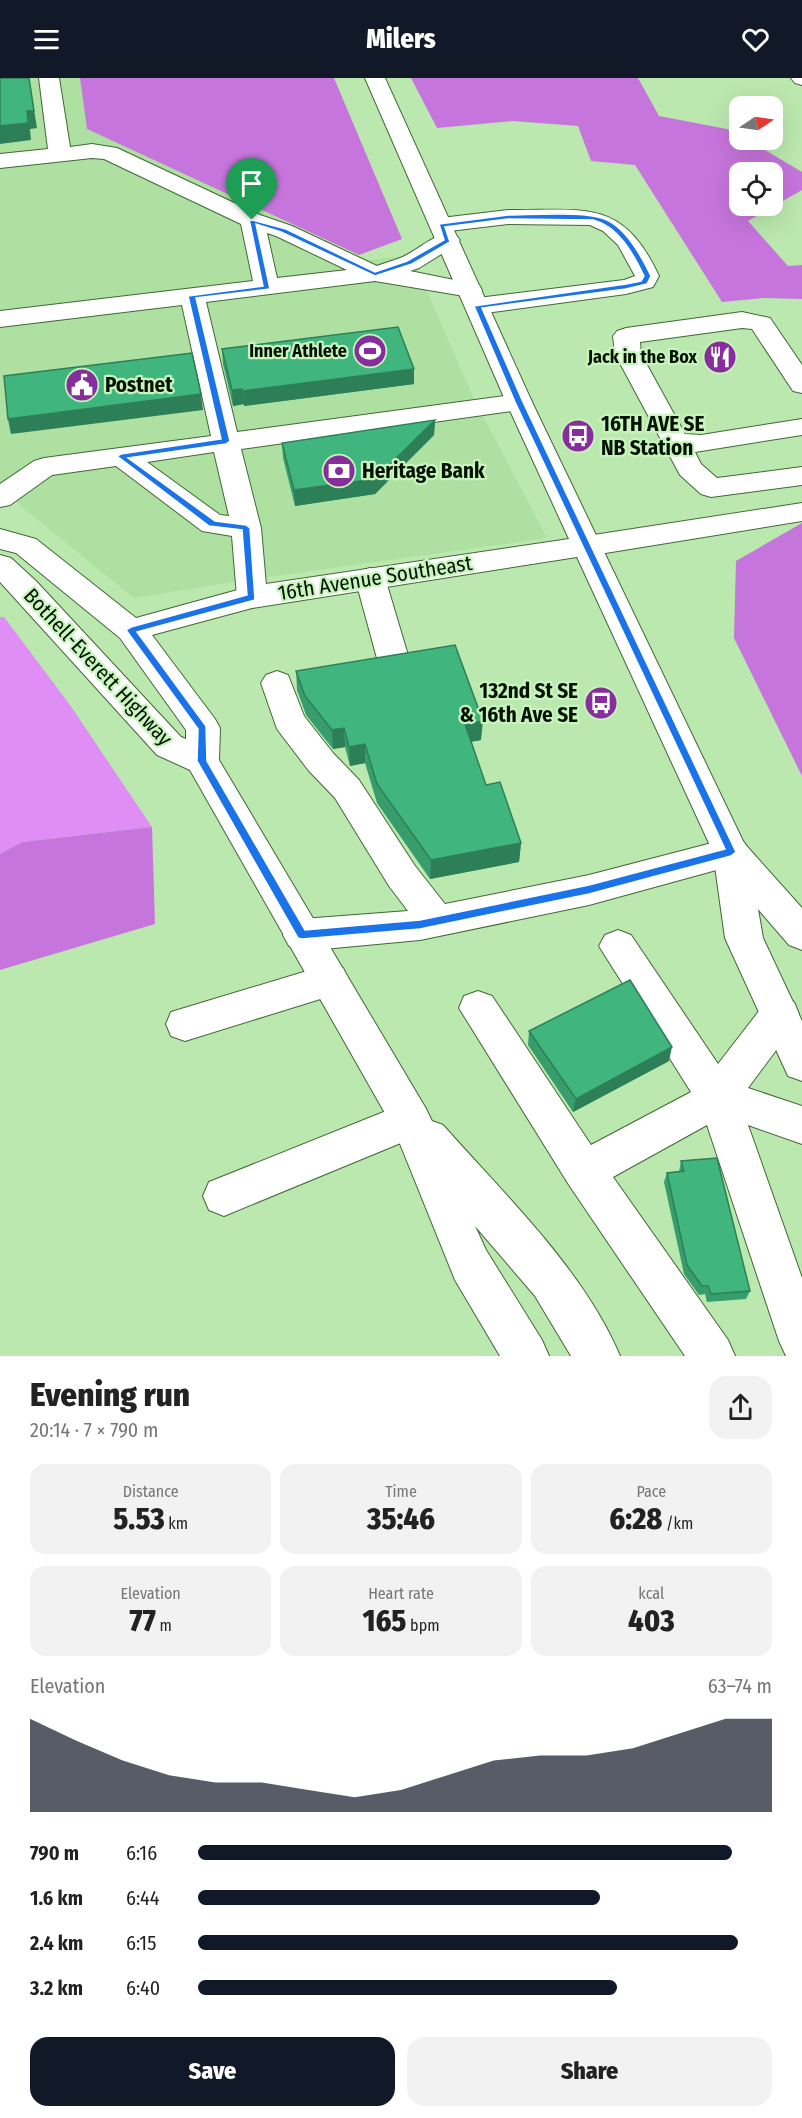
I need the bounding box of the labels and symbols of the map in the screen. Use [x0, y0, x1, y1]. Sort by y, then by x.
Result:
north arrow [729, 96, 783, 150]
pin [226, 158, 277, 220]
sports icon: Inner Athlete [352, 333, 388, 369]
restaurant icon: Jack in the Box [702, 339, 738, 375]
place label: Inner Athlete [249, 340, 347, 362]
place label: Jack in the Box [587, 346, 698, 368]
public building icon: Postnet [64, 367, 100, 403]
place label: Postnet [105, 372, 173, 398]
place label: 16TH AVE SE NB Station [601, 411, 704, 461]
bus stop icon: 16TH AVE SE NB Station [560, 418, 596, 454]
bank icon: Heritage Bank [321, 453, 357, 489]
place label: Heritage Bank [362, 458, 485, 484]
street label: 16th Avenue Southeast [276, 550, 474, 606]
street label: Bothell-Everett Highway [18, 583, 178, 752]
place label: 132nd St SE & 16th Ave SE [459, 678, 578, 728]
bus stop icon: 132nd St SE & 16th Ave SE [583, 685, 619, 721]

